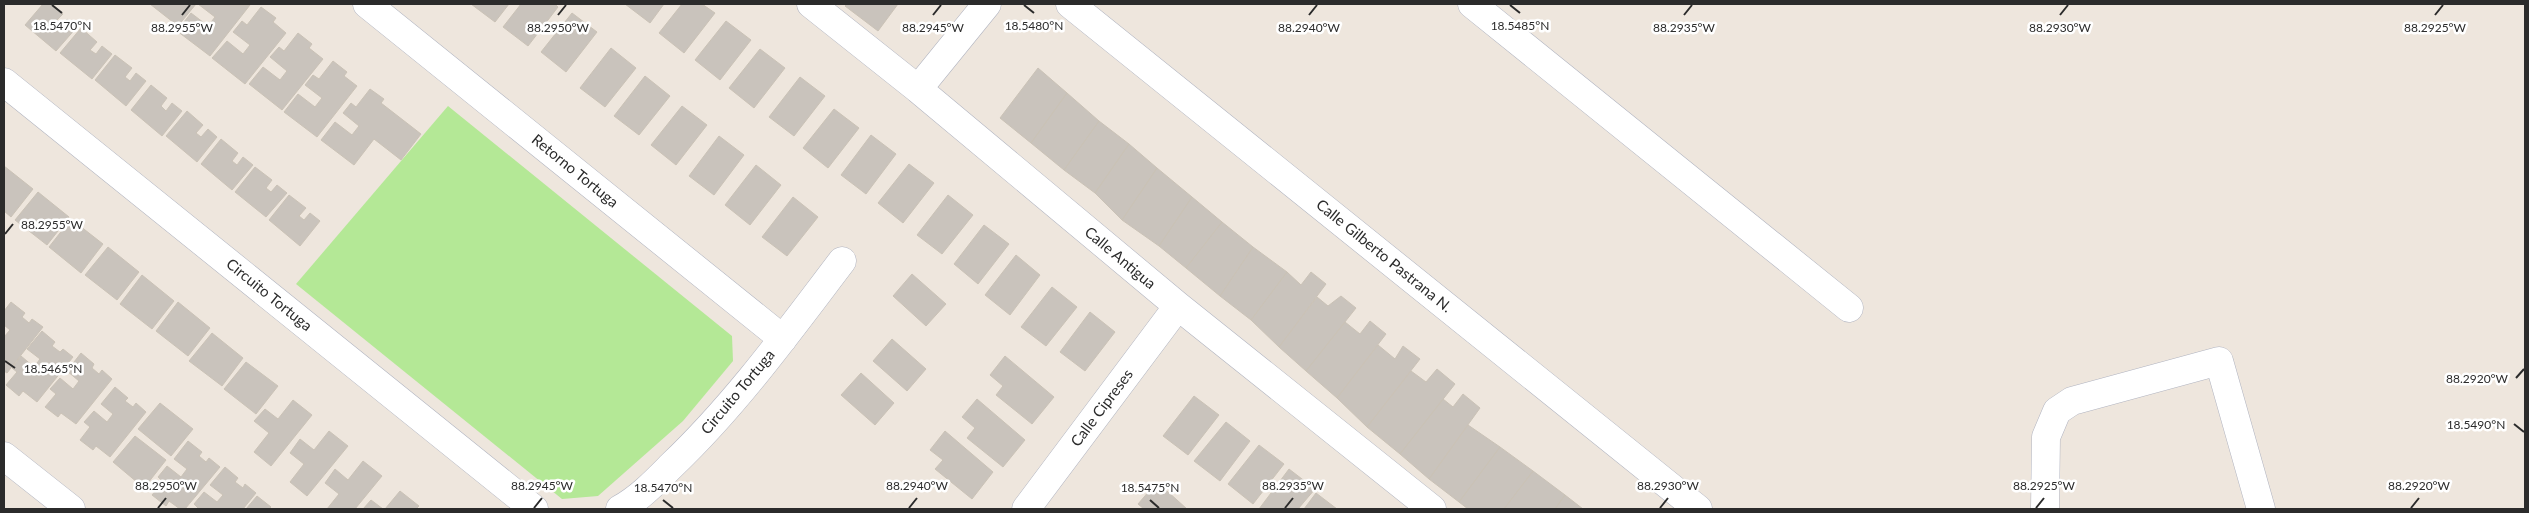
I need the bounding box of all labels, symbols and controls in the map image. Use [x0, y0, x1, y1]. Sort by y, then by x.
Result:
text: 18.5470°N [33, 18, 91, 33]
text: 18.5480°N [1005, 18, 1063, 33]
text: 18.5485°N [1491, 18, 1549, 33]
text: 88.2955°W [151, 20, 214, 35]
text: 88.2950°W [527, 20, 590, 35]
text: 88.2945°W [902, 20, 965, 35]
text: 88.2940°W [1278, 20, 1341, 35]
text: 88.2935°W [1653, 20, 1716, 35]
text: 88.2930°W [2029, 20, 2092, 35]
text: 88.2925°W [2404, 20, 2467, 35]
street label: Retorno Tortuga [529, 130, 623, 211]
street label: Calle Gilberto Pastrana N. [1313, 195, 1456, 316]
text: 88.2955°W [21, 217, 84, 232]
street label: Calle Antigua [1082, 222, 1160, 292]
street label: Circuito Tortuga [223, 254, 316, 334]
street label: Circuito Tortuga [697, 345, 778, 437]
text: 18.5465°N [24, 361, 82, 376]
street label: Calle Cipreses [1066, 365, 1136, 450]
text: 88.2920°W [2446, 371, 2509, 386]
text: 18.5490°N [2447, 417, 2505, 432]
text: 88.2950°W [135, 478, 198, 493]
text: 88.2945°W [511, 478, 574, 493]
text: 88.2940°W [886, 478, 949, 493]
text: 88.2935°W [1262, 478, 1325, 493]
text: 88.2930°W [1637, 478, 1700, 493]
text: 88.2925°W [2013, 478, 2076, 493]
text: 88.2920°W [2388, 478, 2451, 493]
text: 18.5470°N [634, 480, 692, 495]
text: 18.5475°N [1121, 480, 1179, 495]

